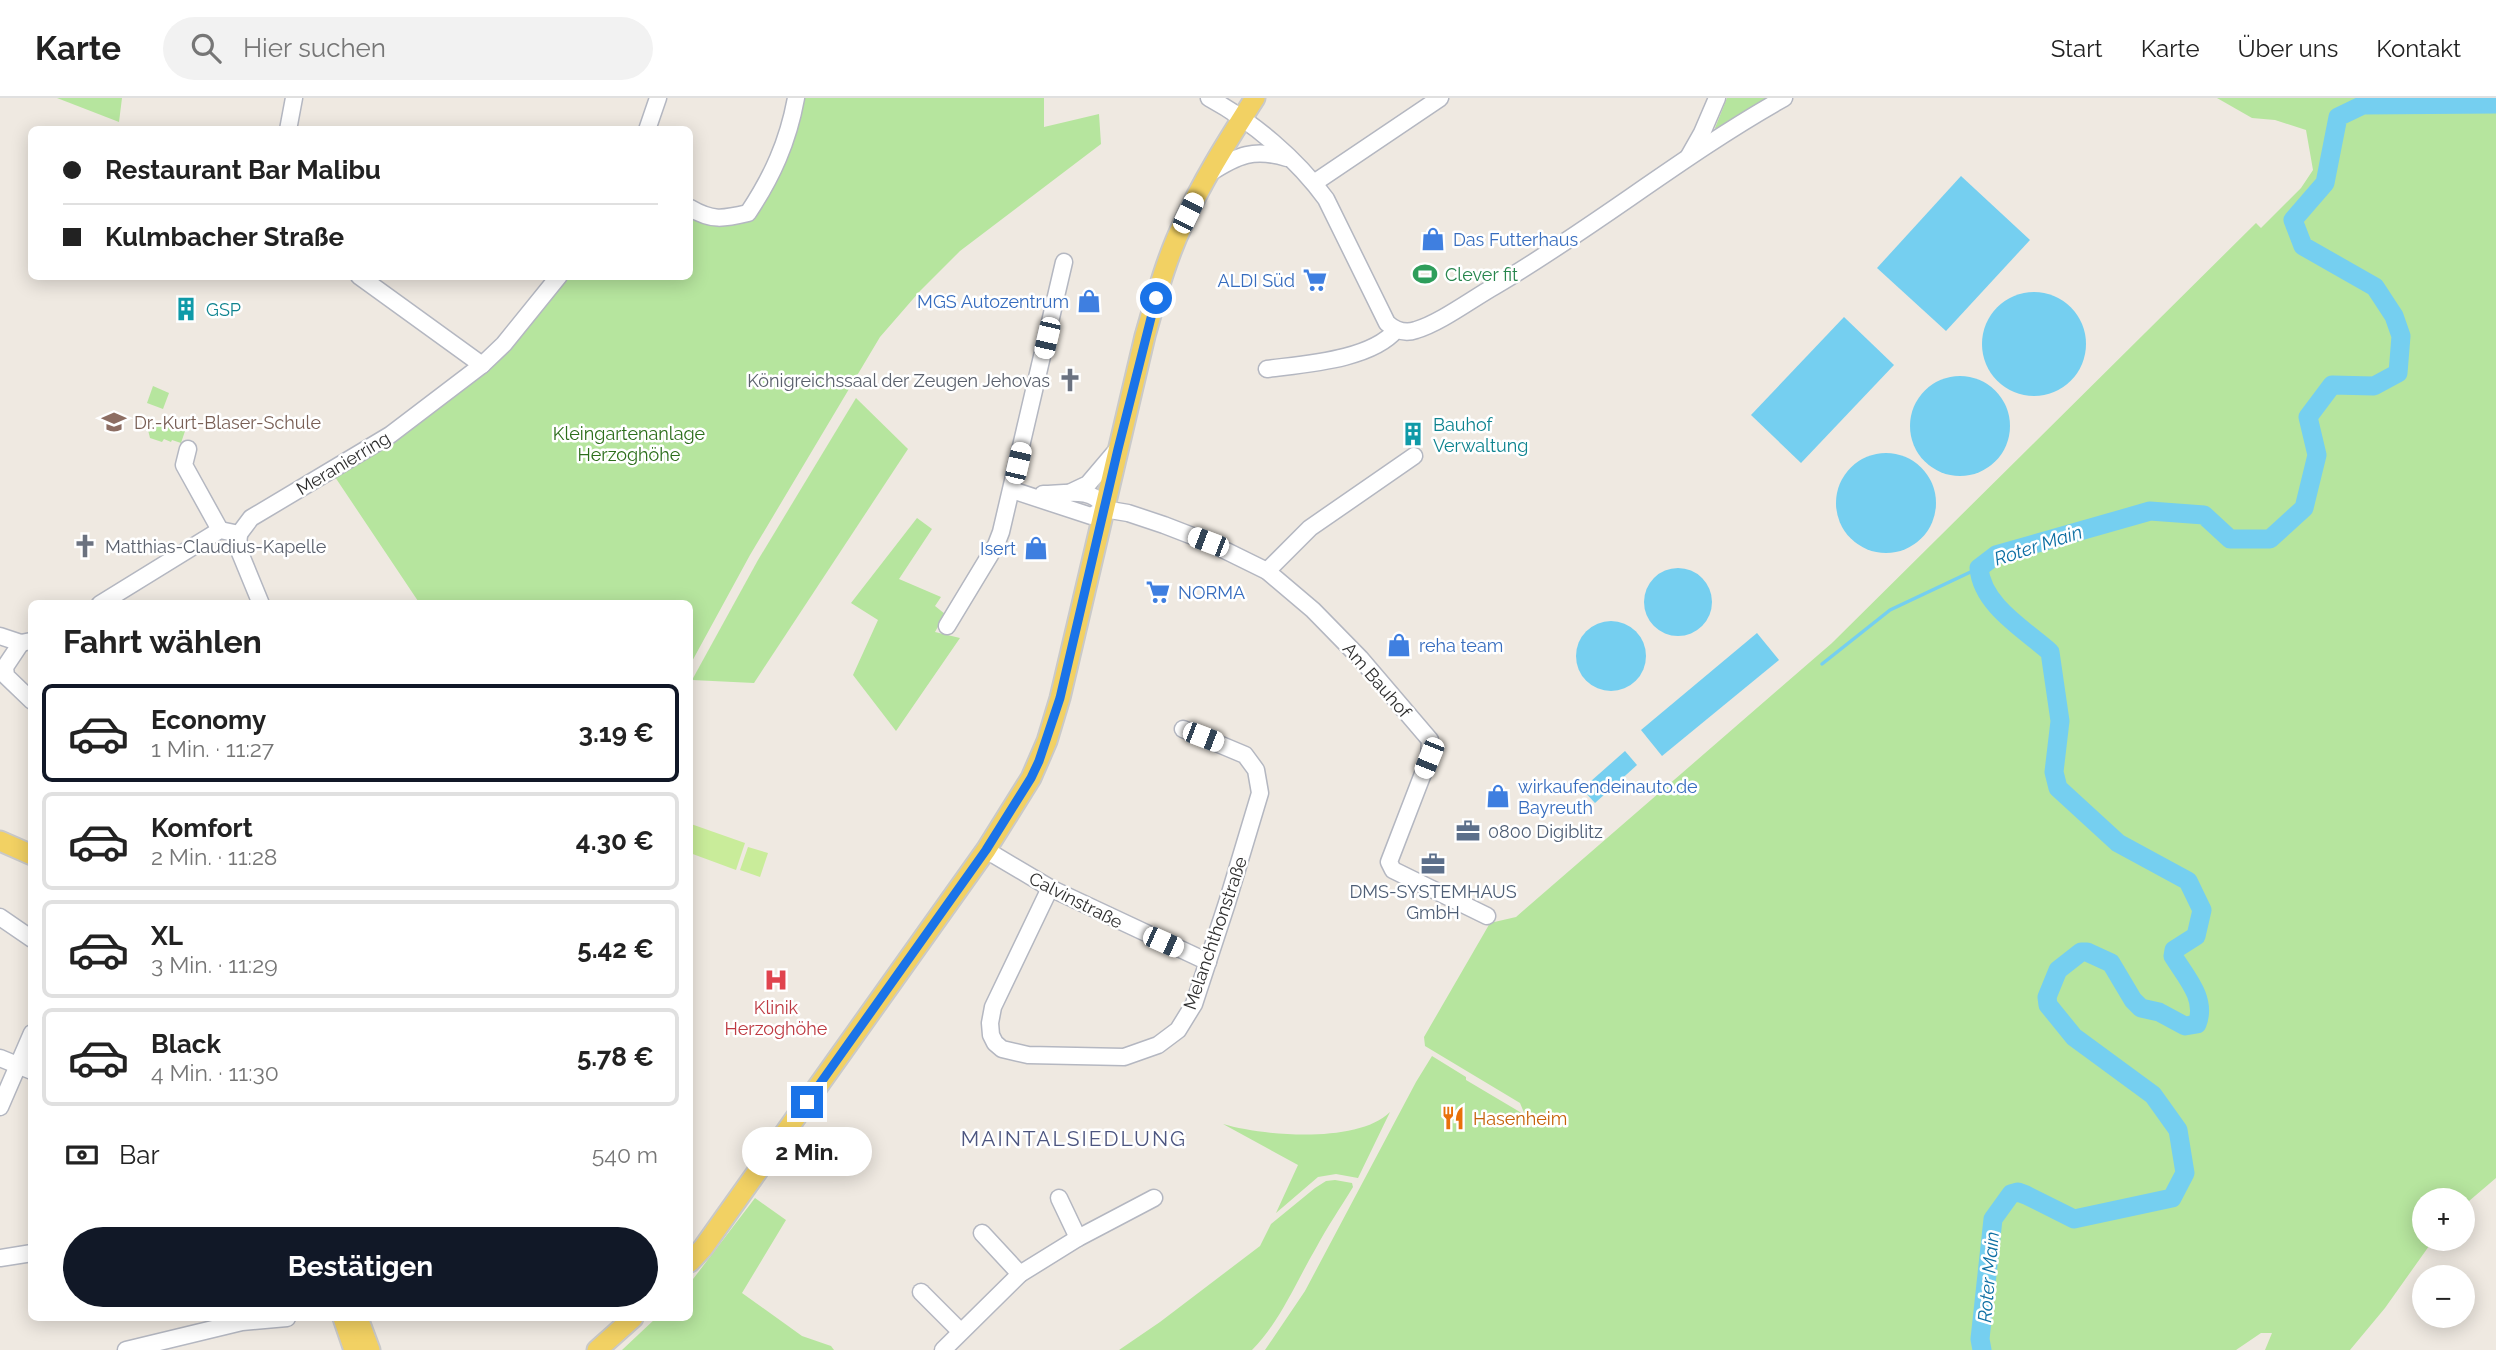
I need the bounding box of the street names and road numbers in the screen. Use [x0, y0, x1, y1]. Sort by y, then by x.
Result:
street label: Meranierring [292, 427, 394, 499]
street label: Am Bauhof [1339, 638, 1416, 723]
street label: Melanchthonstraße [1179, 853, 1251, 1012]
street label: Calvinstraße [1026, 867, 1127, 933]

